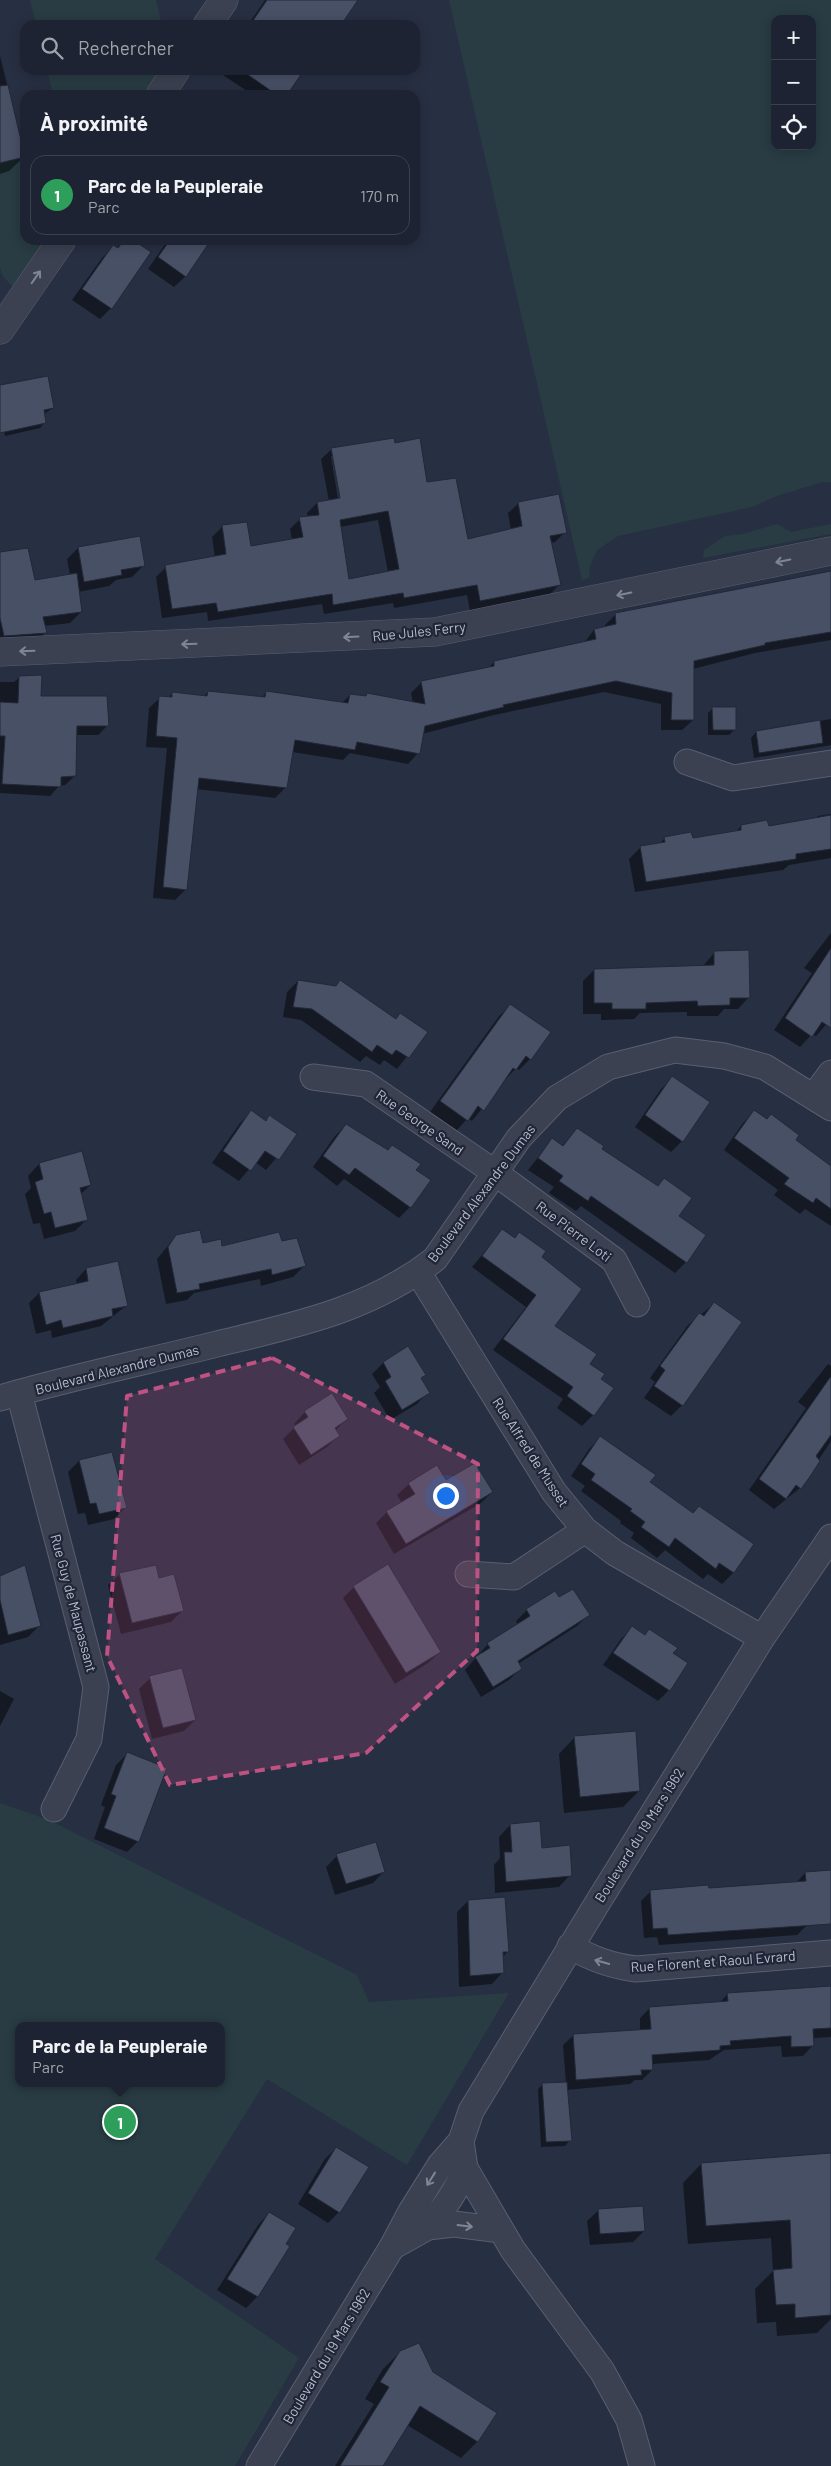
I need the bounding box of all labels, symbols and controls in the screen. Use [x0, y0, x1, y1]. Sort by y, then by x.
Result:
map controls [771, 15, 816, 150]
button: + [771, 15, 816, 60]
search box [20, 20, 420, 75]
icon: search [38, 34, 66, 62]
text: Rechercher [78, 36, 174, 59]
button: − [771, 60, 816, 105]
button: locate [771, 105, 816, 150]
text: À proximité [40, 110, 148, 135]
text: Parc de la Peupleraie [88, 174, 263, 197]
text: 1 [54, 186, 60, 205]
text: 170 m [360, 186, 399, 205]
text: Parc [88, 197, 120, 216]
one-way arrow [31, 270, 42, 284]
one-way arrow [776, 557, 792, 566]
one-way arrow [617, 590, 633, 599]
street label: Rue Jules Ferry [371, 618, 467, 644]
one-way arrow [344, 633, 360, 642]
one-way arrow [181, 640, 197, 649]
one-way arrow [19, 647, 35, 656]
street label: Rue George Sand [373, 1085, 467, 1159]
street label: Boulevard Alexandre Dumas [424, 1121, 539, 1265]
street label: Rue Pierre Loti [533, 1197, 615, 1265]
street label: Boulevard Alexandre Dumas [33, 1340, 201, 1398]
street label: Rue Alfred de Musset [489, 1394, 573, 1510]
your location [433, 1483, 459, 1509]
street label: Rue Guy de Maupassant [47, 1532, 101, 1674]
street label: Boulevard du 19 Mars 1962 [591, 1765, 687, 1905]
street label: Rue Florent et Raoul Evrard [630, 1947, 796, 1975]
one-way arrow [594, 1957, 610, 1966]
popup [15, 2022, 225, 2087]
text: Parc de la Peupleraie [32, 2034, 208, 2057]
text: Parc [32, 2057, 64, 2076]
pin: 1 [104, 2103, 136, 2141]
one-way arrow [426, 2172, 436, 2186]
one-way arrow [457, 2221, 473, 2231]
street label: Boulevard du 19 Mars 1962 [279, 2285, 373, 2427]

